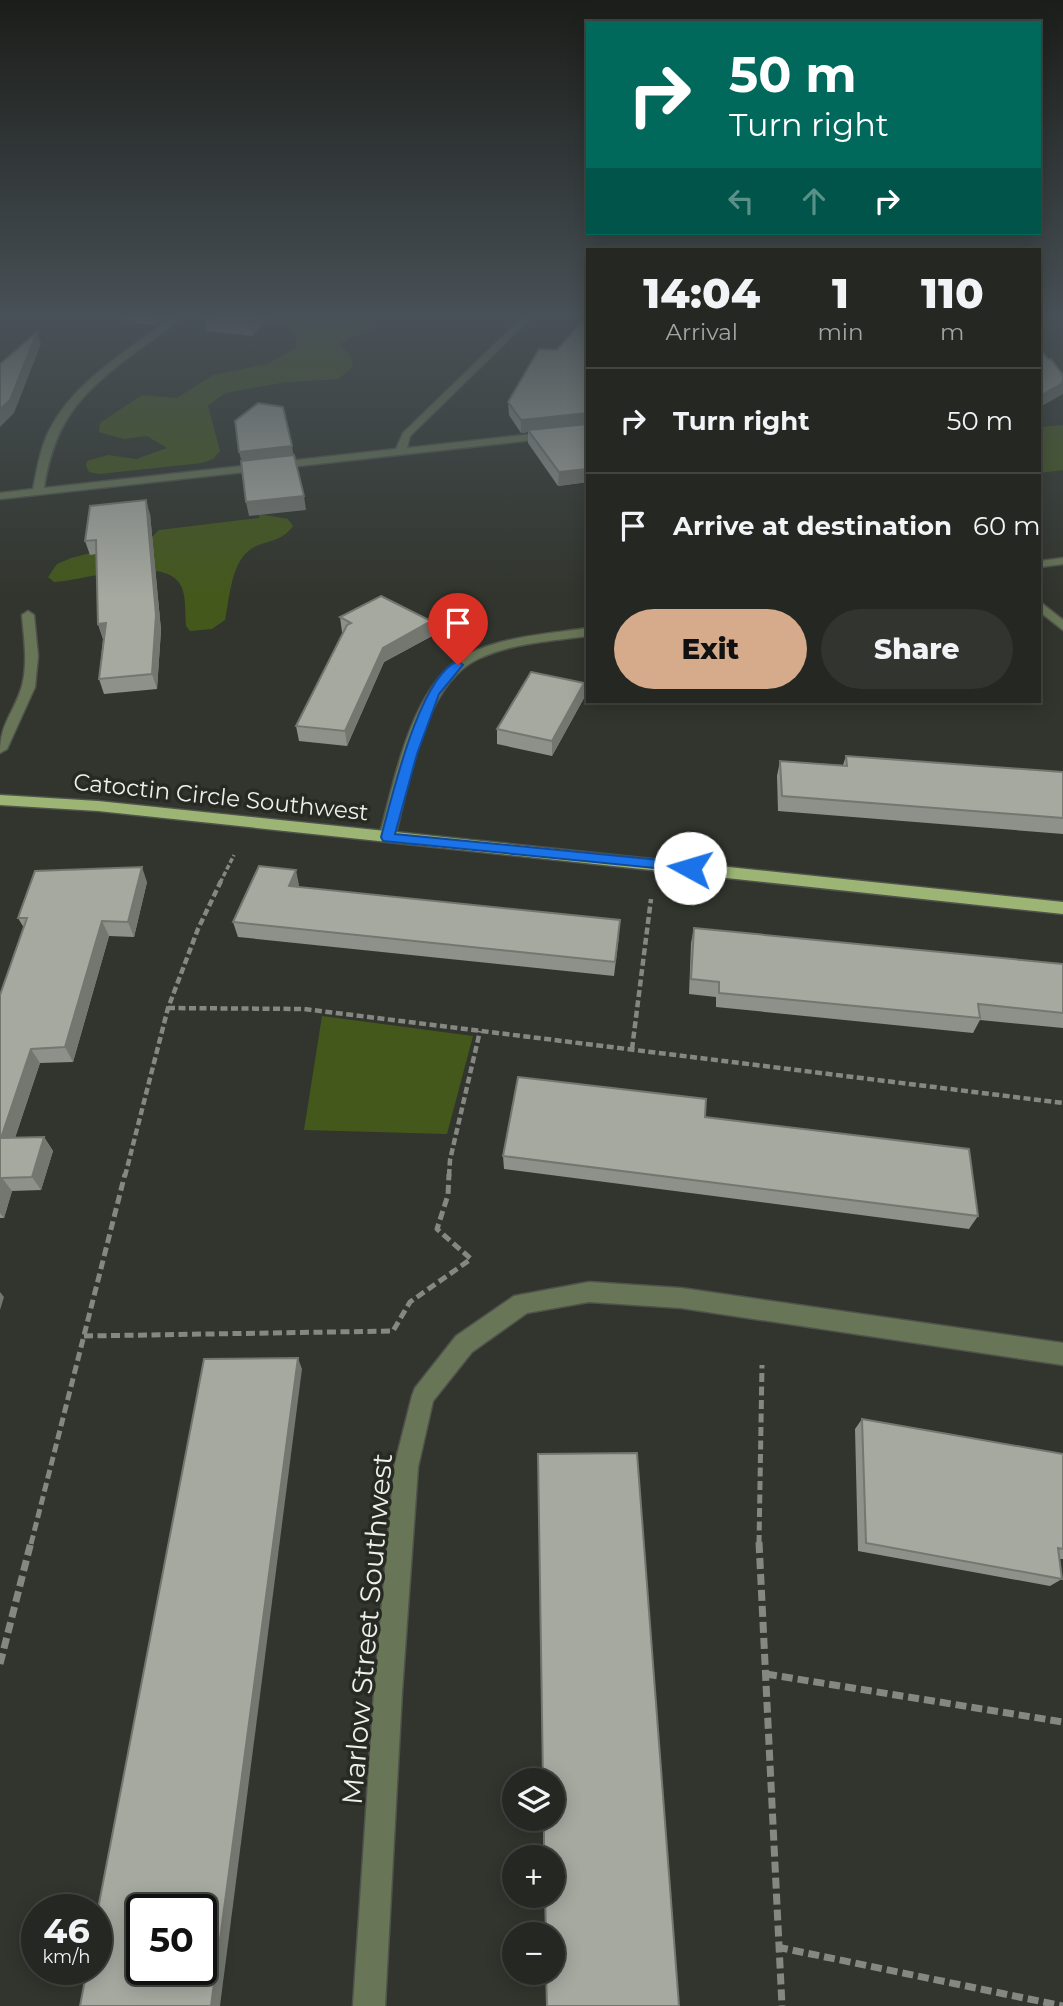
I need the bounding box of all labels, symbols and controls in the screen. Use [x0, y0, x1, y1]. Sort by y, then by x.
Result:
text: 50 m [729, 45, 857, 104]
icon: right [614, 49, 705, 140]
text: Turn right [729, 105, 889, 144]
icon: left [722, 182, 760, 220]
icon: ahead [795, 182, 833, 220]
icon: right [868, 182, 906, 220]
text: 14:04 [643, 267, 760, 319]
text: 1 [832, 267, 849, 319]
text: 110 [921, 267, 984, 319]
text: Arrival [665, 318, 738, 346]
text: min [817, 318, 864, 346]
text: m [940, 318, 964, 346]
icon: right [614, 402, 652, 440]
text: Turn right [673, 405, 809, 437]
text: 50 m [947, 405, 1013, 437]
icon: arrive [614, 507, 652, 545]
text: Arrive at destination [673, 510, 952, 542]
text: 60 m [973, 510, 1041, 542]
pin [428, 593, 488, 665]
icon: arrive [439, 604, 477, 642]
button: Exit [614, 609, 807, 689]
button: Share [821, 609, 1013, 689]
street label: Catoctin Circle Southwest [72, 768, 370, 826]
position arrow [653, 831, 727, 905]
street label: Marlow Street Southwest [335, 1452, 399, 1806]
map controls [502, 1768, 565, 1985]
button: layers [502, 1768, 565, 1831]
button: + [502, 1845, 565, 1908]
speed limit sign: 50 [126, 1894, 217, 1985]
text: 46 [43, 1909, 90, 1952]
button: − [502, 1922, 565, 1985]
text: km/h [42, 1946, 91, 1968]

